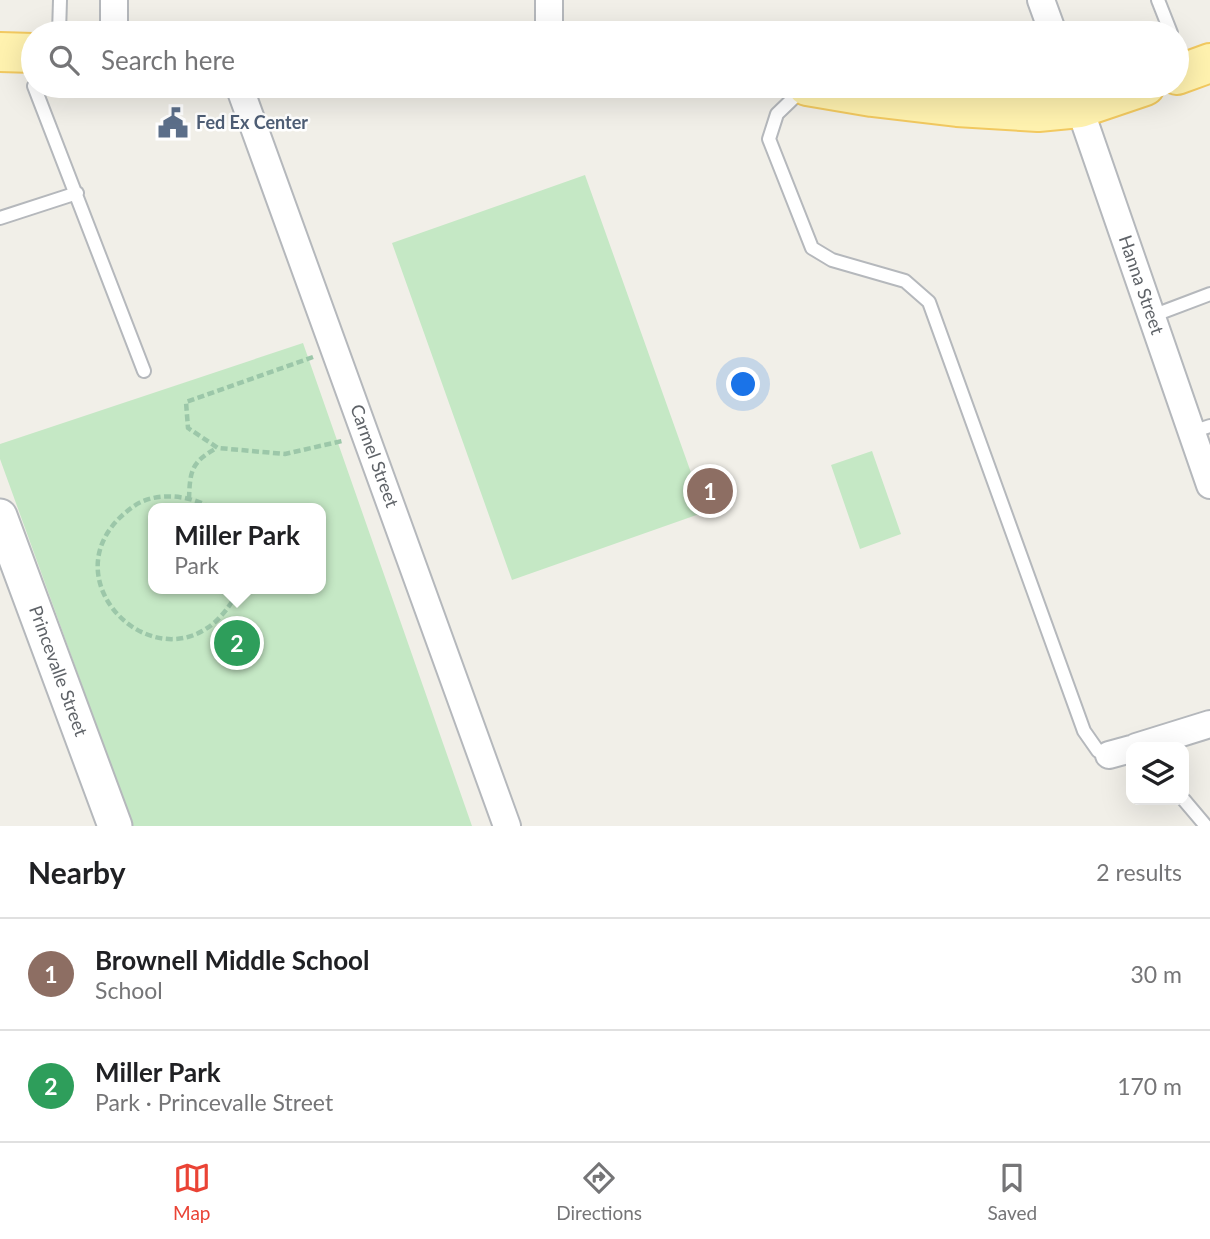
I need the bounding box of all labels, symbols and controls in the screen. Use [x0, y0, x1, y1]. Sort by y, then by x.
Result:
search box [21, 21, 1189, 98]
icon: search [45, 41, 83, 79]
text: Search here [101, 44, 235, 76]
public building icon: Fed Ex Center [156, 106, 190, 140]
place label: Fed Ex Center [196, 111, 308, 133]
street label: Hanna Street [1115, 232, 1169, 338]
your location [726, 367, 760, 401]
street label: Carmel Street [346, 401, 404, 511]
pin: 1 [687, 465, 733, 517]
popup [148, 503, 326, 594]
text: Miller Park [174, 519, 300, 551]
text: Park [174, 551, 219, 579]
street label: Princevalle Street [25, 602, 93, 739]
pin: 2 [214, 617, 260, 669]
map controls [1126, 742, 1189, 805]
button: layers [1126, 742, 1189, 805]
text: Nearby [28, 854, 126, 890]
text: 2 results [1096, 858, 1182, 886]
text: Brownell Middle School [95, 944, 369, 976]
text: 1 [44, 960, 58, 988]
text: 30 m [1131, 960, 1182, 988]
text: School [95, 976, 163, 1004]
text: Miller Park [95, 1056, 221, 1088]
text: 2 [44, 1072, 58, 1100]
text: 170 m [1117, 1072, 1182, 1100]
text: Park · Princevalle Street [95, 1088, 333, 1116]
tab: Map [173, 1159, 211, 1224]
tab: Directions [556, 1159, 642, 1224]
tab: Saved [988, 1159, 1037, 1224]

